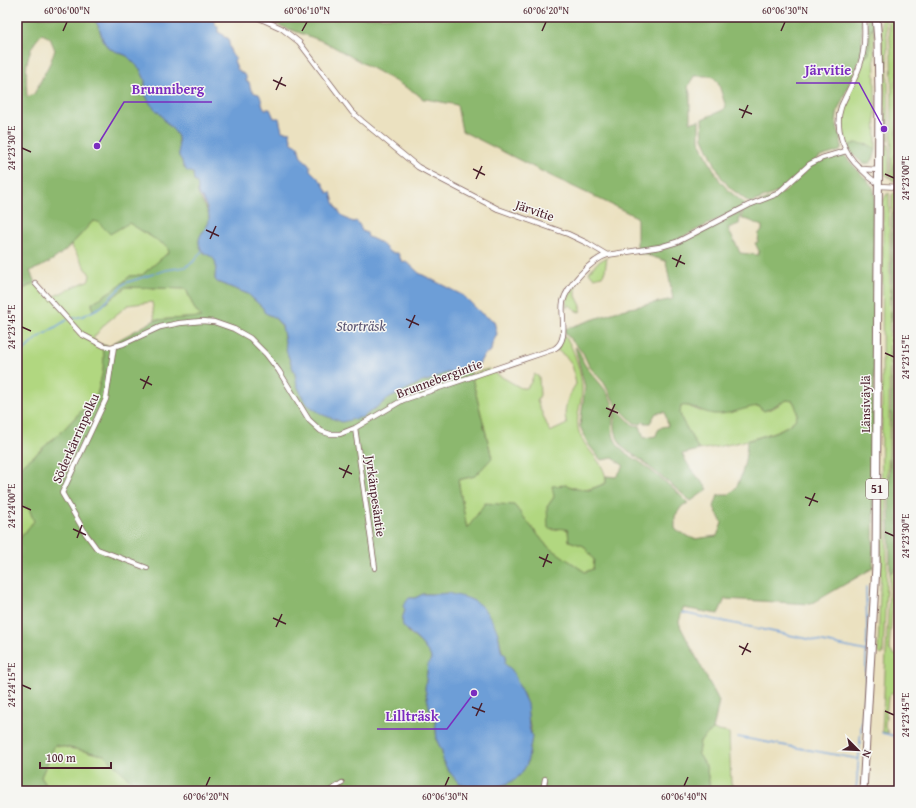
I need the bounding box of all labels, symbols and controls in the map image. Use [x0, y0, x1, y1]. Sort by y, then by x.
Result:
text: 60°06'00"N [44, 3, 90, 18]
text: 60°06'10"N [284, 3, 330, 18]
text: 60°06'20"N [523, 3, 569, 18]
text: 60°06'30"N [762, 3, 808, 18]
callout: Järvitie [796, 57, 859, 83]
text: Järvitie [803, 60, 851, 80]
callout: Brunniberg [124, 76, 212, 102]
text: Brunniberg [132, 79, 205, 99]
text: 24°23'30"E [4, 126, 19, 170]
text: 24°23'00"E [898, 156, 913, 200]
street label: Järvitie [511, 194, 557, 226]
text: 24°23'45"E [4, 305, 19, 349]
water label: Storträsk [336, 316, 386, 336]
text: 24°23'15"E [898, 335, 913, 379]
street label: Brunnebergintie [393, 354, 485, 403]
street label: Länsiväylä [856, 374, 875, 433]
street label: Söderkärrinpolku [47, 390, 104, 486]
street label: Jyrkänpesäntie [360, 452, 391, 538]
road number: 51 [866, 479, 888, 499]
text: 24°24'00"E [4, 484, 19, 528]
text: 24°23'30"E [898, 514, 913, 558]
text: 24°24'15"E [4, 663, 19, 707]
text: 24°23'45"E [898, 693, 913, 737]
callout: Lillträsk [377, 703, 447, 729]
text: Lillträsk [385, 706, 440, 726]
north arrow [838, 730, 878, 770]
scale bar [40, 744, 111, 770]
text: N [858, 747, 876, 761]
text: 100 m [46, 749, 76, 766]
text: 60°06'20"N [183, 789, 229, 804]
text: 60°06'30"N [422, 789, 468, 804]
text: 60°06'40"N [661, 789, 707, 804]

